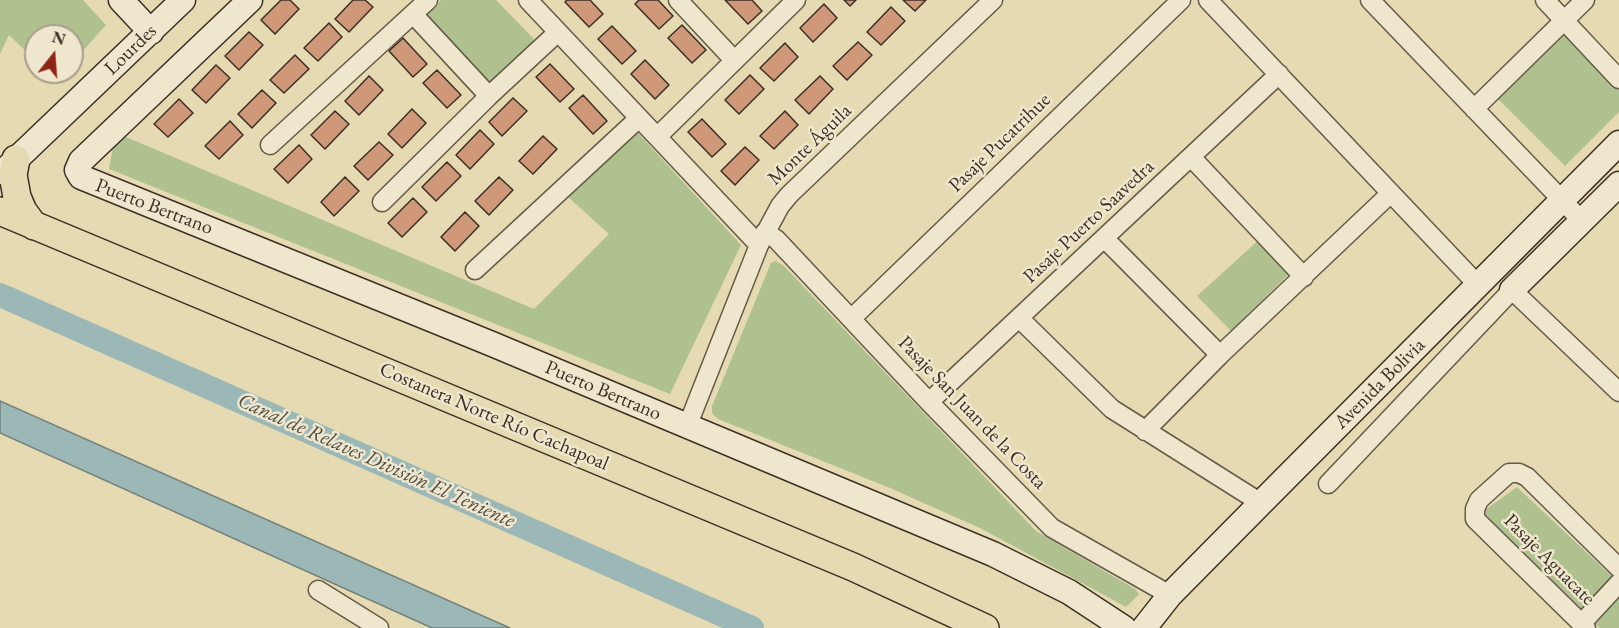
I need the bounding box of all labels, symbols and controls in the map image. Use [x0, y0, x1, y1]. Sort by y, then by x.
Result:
street label: Lourdes [100, 19, 162, 81]
north arrow [24, 24, 84, 84]
text: N [50, 26, 68, 50]
street label: Pasaje Pucatrihue [944, 88, 1056, 198]
street label: Monte Águila [763, 99, 857, 191]
street label: Pasaje Puerto Saavedra [1019, 155, 1159, 289]
street label: Puerto Bertrano [92, 174, 216, 240]
street label: Pasaje San Juan de la Costa [893, 331, 1051, 495]
street label: Avenida Bolivia [1330, 334, 1430, 434]
street label: Puerto Bertrano [541, 356, 665, 426]
street label: Costanera Norte Río Cachapoal [376, 358, 612, 476]
water label: Canal de Relaves División El Teniente [234, 388, 518, 534]
street label: Pasaje Aguacate [1498, 509, 1600, 611]

